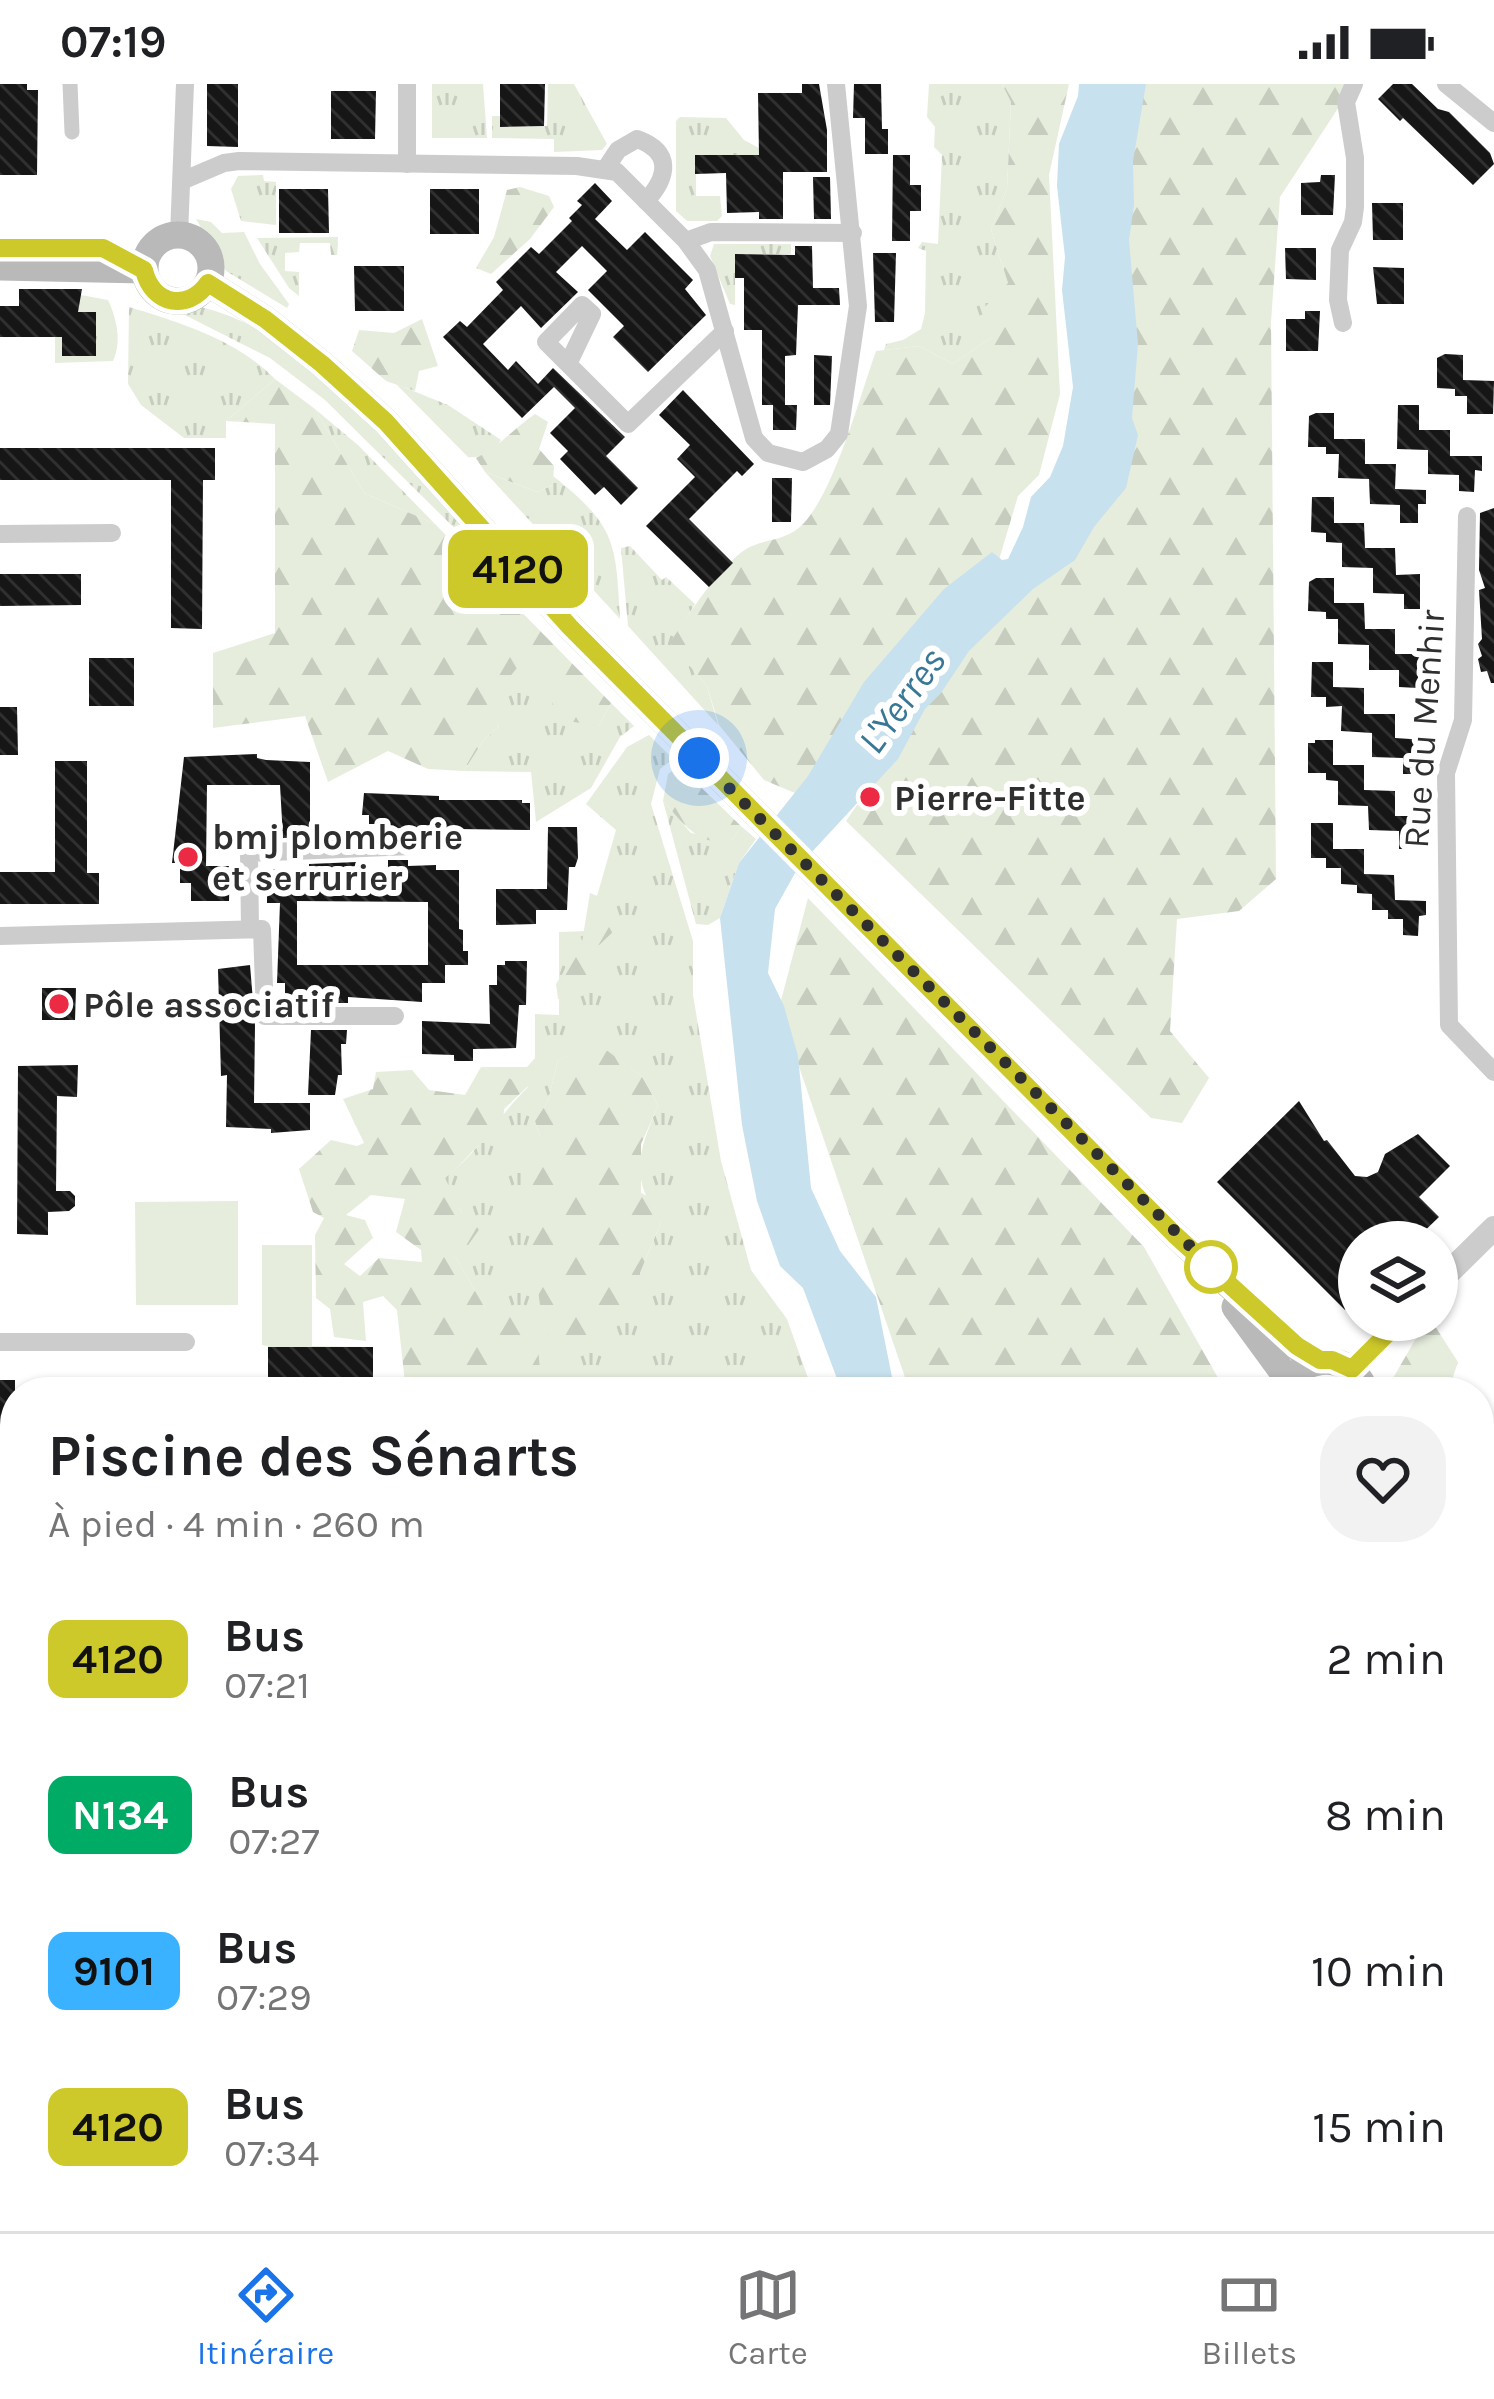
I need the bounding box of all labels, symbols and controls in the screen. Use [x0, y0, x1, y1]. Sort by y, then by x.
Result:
text: 07:19 [60, 16, 166, 68]
line badge: 4120 [434, 530, 602, 608]
text: 4120 [472, 544, 564, 594]
street label: Rue du Menhir [1395, 608, 1453, 850]
water label: L'Yerres [848, 639, 956, 762]
your location [669, 728, 729, 788]
place label: Pierre-Fitte [894, 777, 1086, 819]
marker: Pierre-Fitte [857, 784, 883, 810]
place label: bmj plomberie et serrurier [212, 816, 463, 899]
marker: bmj plomberie et serrurier [175, 844, 201, 870]
place label: Pôle associatif [83, 984, 335, 1026]
marker: Pôle associatif [46, 991, 72, 1017]
map controls [1338, 1221, 1458, 1341]
button: layers [1338, 1221, 1458, 1341]
unlabelled marker [1186, 1242, 1236, 1292]
button: heart [1320, 1416, 1446, 1542]
text: Piscine des Sénarts [48, 1423, 579, 1489]
text: À pied · 4 min · 260 m [48, 1501, 425, 1547]
text: Bus [224, 1610, 305, 1662]
text: 2 min [1327, 1633, 1446, 1685]
text: 4120 [72, 1634, 164, 1684]
text: 07:21 [224, 1662, 310, 1708]
text: Bus [228, 1766, 309, 1818]
text: 8 min [1325, 1789, 1446, 1841]
text: N134 [72, 1790, 168, 1840]
text: 07:27 [228, 1818, 320, 1864]
text: Bus [216, 1922, 297, 1974]
text: 10 min [1311, 1945, 1446, 1997]
text: 9101 [73, 1946, 155, 1996]
text: 07:29 [216, 1974, 312, 2020]
text: Bus [224, 2078, 305, 2130]
text: 15 min [1312, 2101, 1446, 2153]
text: 4120 [72, 2102, 164, 2152]
text: 07:34 [224, 2130, 319, 2176]
tab: Itinéraire [197, 2262, 334, 2372]
tab: Carte [728, 2262, 808, 2372]
tab: Billets [1202, 2262, 1297, 2372]

